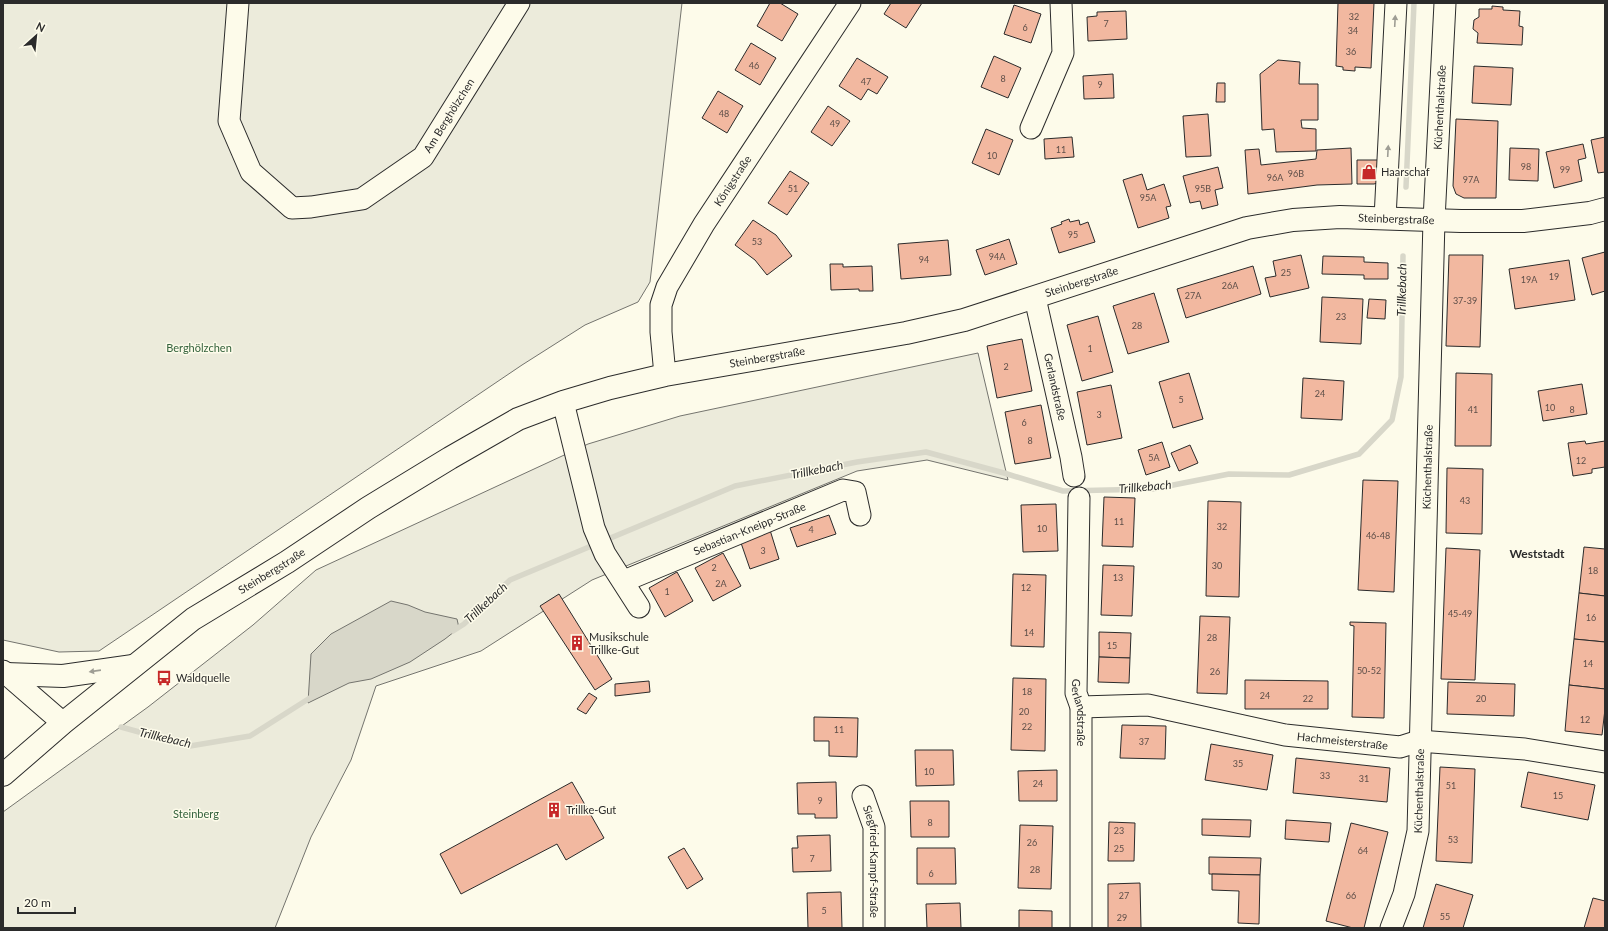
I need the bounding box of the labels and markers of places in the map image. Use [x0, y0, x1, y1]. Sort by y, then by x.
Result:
shop icon: Haarschaf [1360, 163, 1378, 181]
place label: Haarschaf [1381, 165, 1430, 178]
place label: Musikschule Trillke-Gut [589, 630, 649, 656]
building icon: Musikschule Trillke-Gut [568, 634, 586, 652]
bus stop icon: Waldquelle [155, 669, 173, 687]
place label: Waldquelle [176, 671, 230, 684]
building icon: Trillke-Gut [545, 801, 563, 819]
place label: Trillke-Gut [566, 803, 616, 816]

